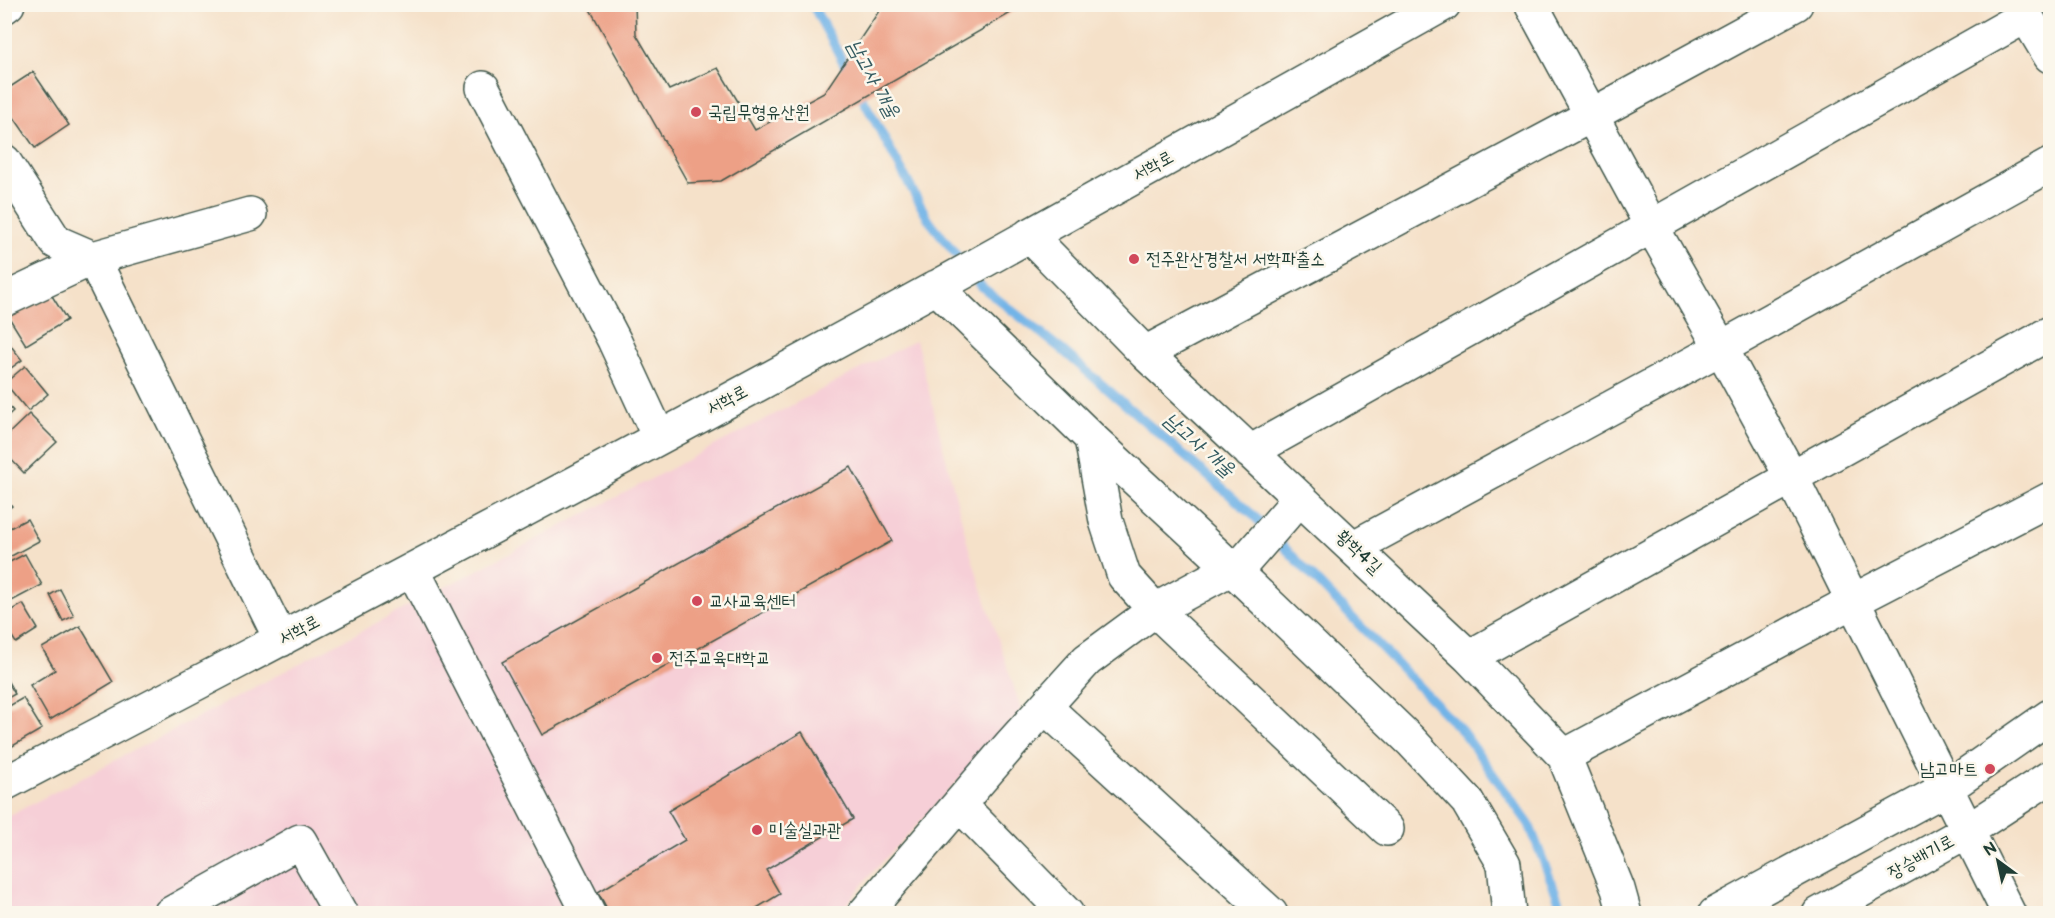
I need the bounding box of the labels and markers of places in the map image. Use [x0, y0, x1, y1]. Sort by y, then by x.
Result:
place label: 국립무형유산원 [708, 102, 809, 123]
marker: 국립무형유산원 [689, 105, 703, 119]
place label: 전주완산경찰서 서학파출소 [1146, 249, 1325, 270]
marker: 전주완산경찰서 서학파출소 [1127, 252, 1141, 266]
place label: 교사교육센터 [709, 591, 796, 612]
marker: 교사교육센터 [690, 594, 704, 608]
place label: 전주교육대학교 [669, 648, 770, 669]
marker: 전주교육대학교 [650, 651, 664, 665]
place label: 남고마트 [1920, 759, 1978, 780]
marker: 남고마트 [1983, 762, 1997, 776]
place label: 미술실과관 [769, 820, 841, 841]
marker: 미술실과관 [750, 823, 764, 837]

